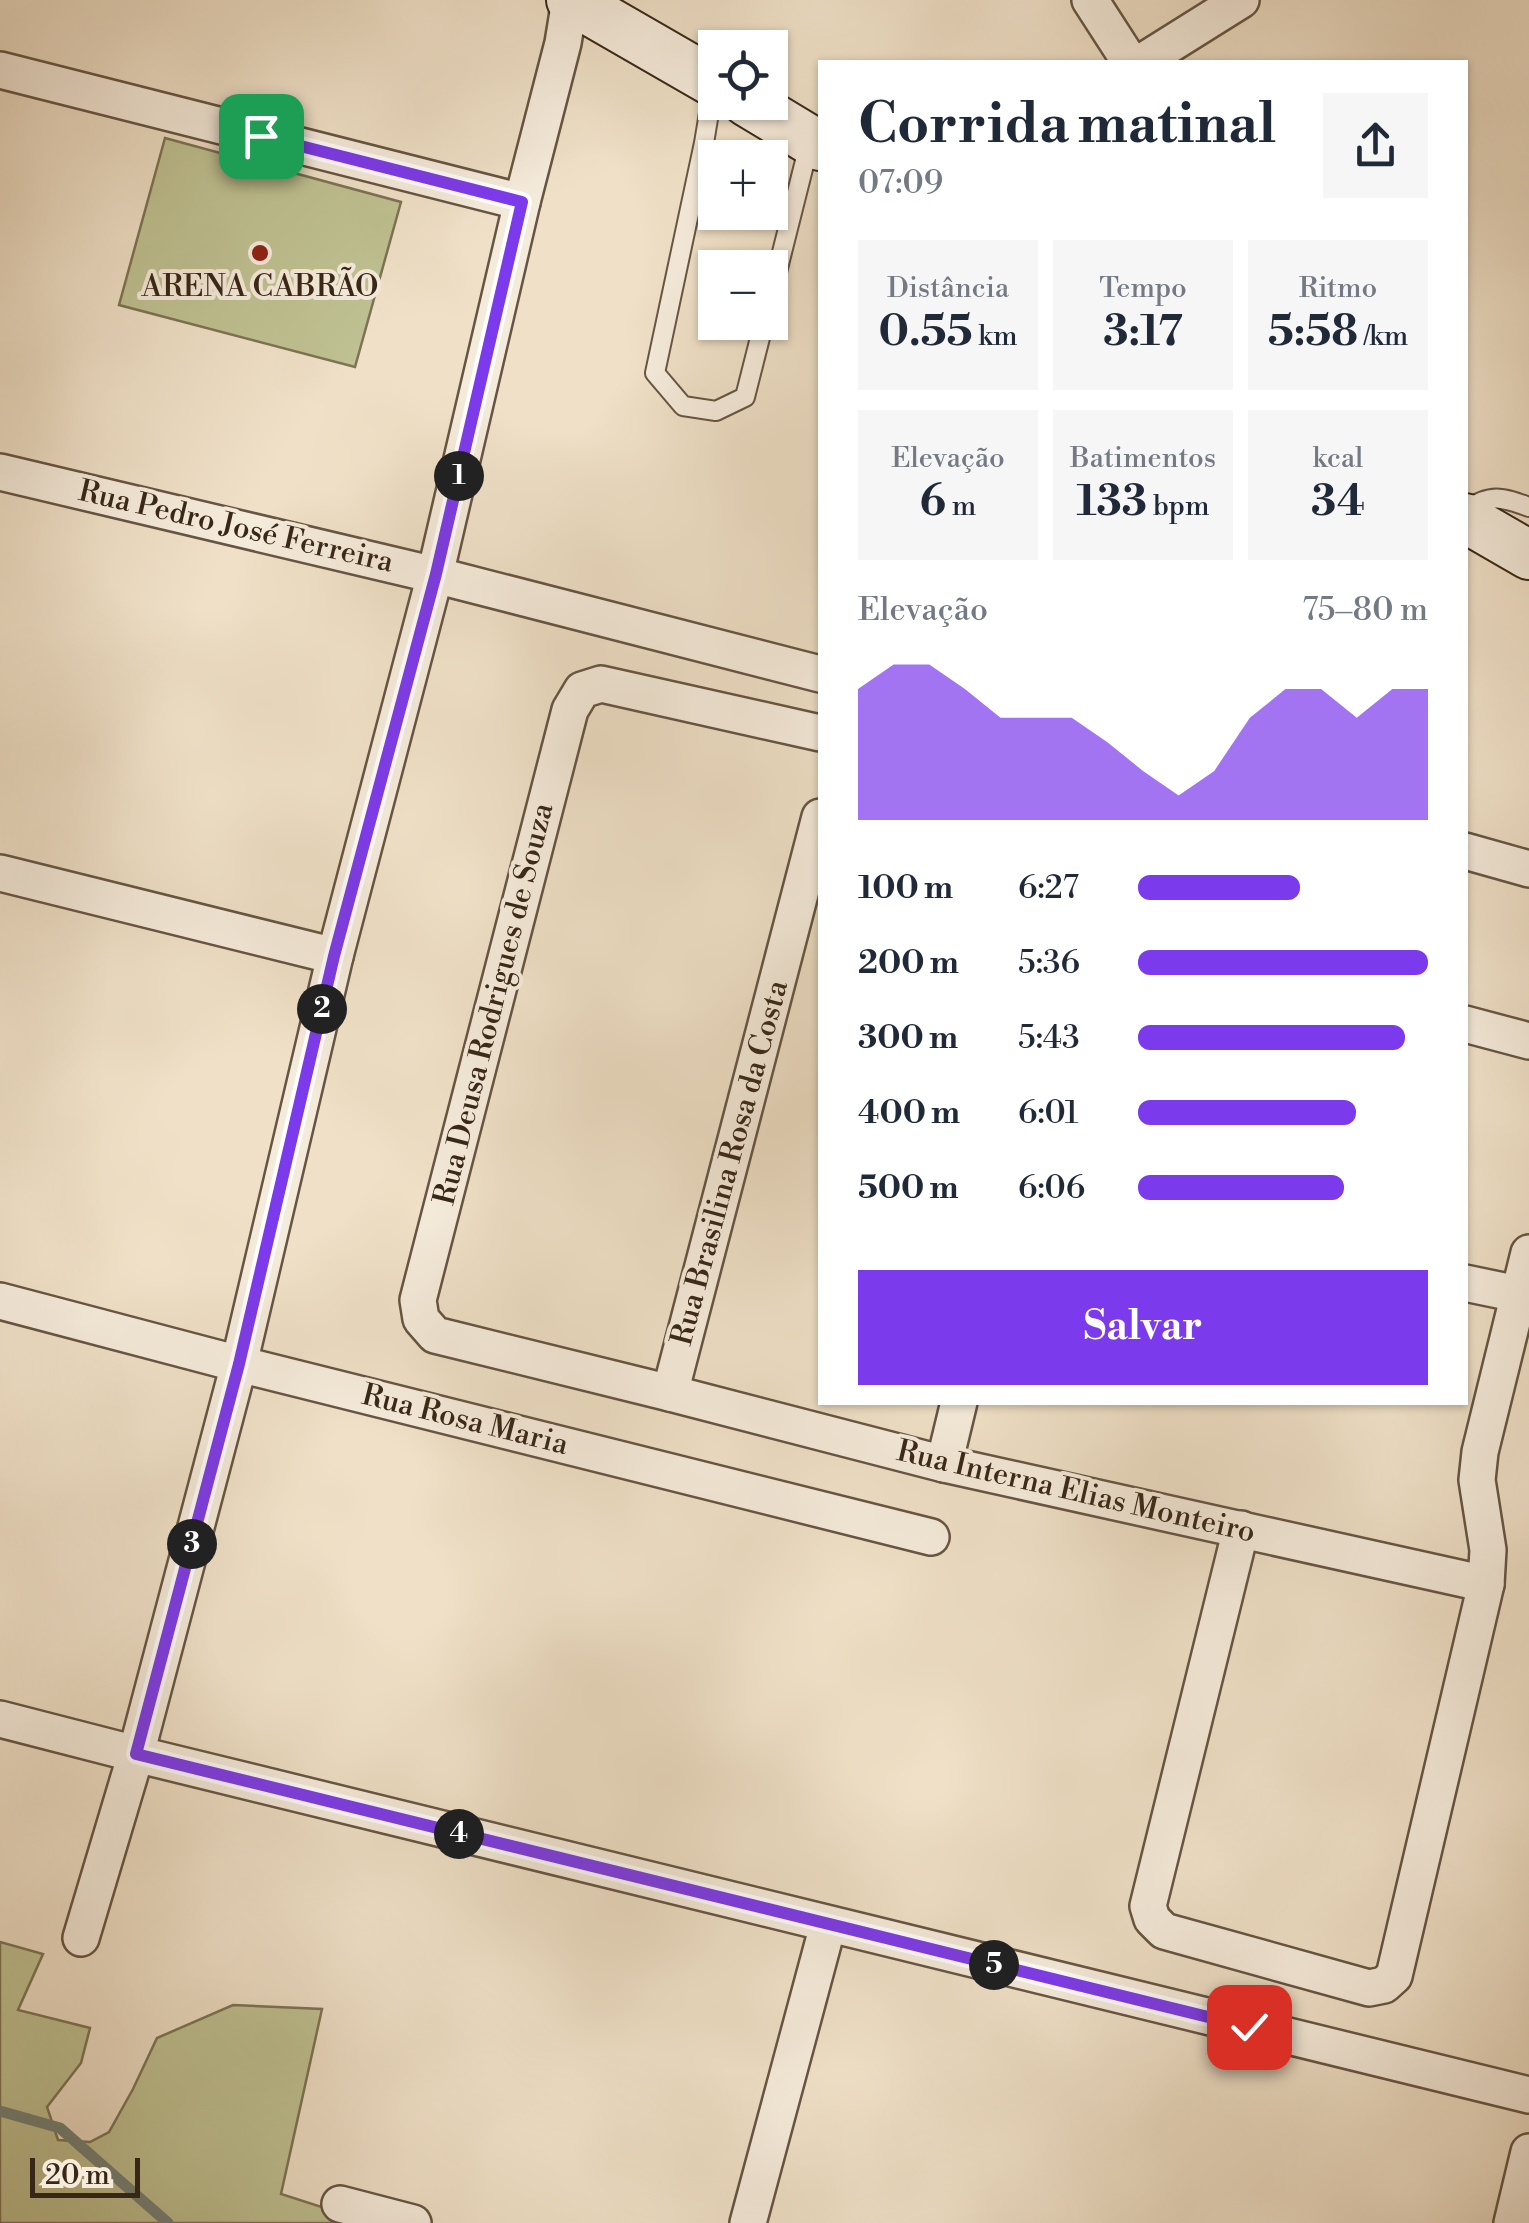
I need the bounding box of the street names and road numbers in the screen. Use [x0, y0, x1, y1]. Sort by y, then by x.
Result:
street label: Rua Pedro José Ferreira [75, 472, 398, 582]
street label: Rua Deusa Rodrigues de Souza [426, 798, 563, 1209]
street label: Rua Brasilina Rosa da Costa [663, 975, 797, 1350]
street label: Rua Rosa Maria [358, 1376, 573, 1464]
street label: Rua Interna Elias Monteiro [893, 1432, 1259, 1552]

